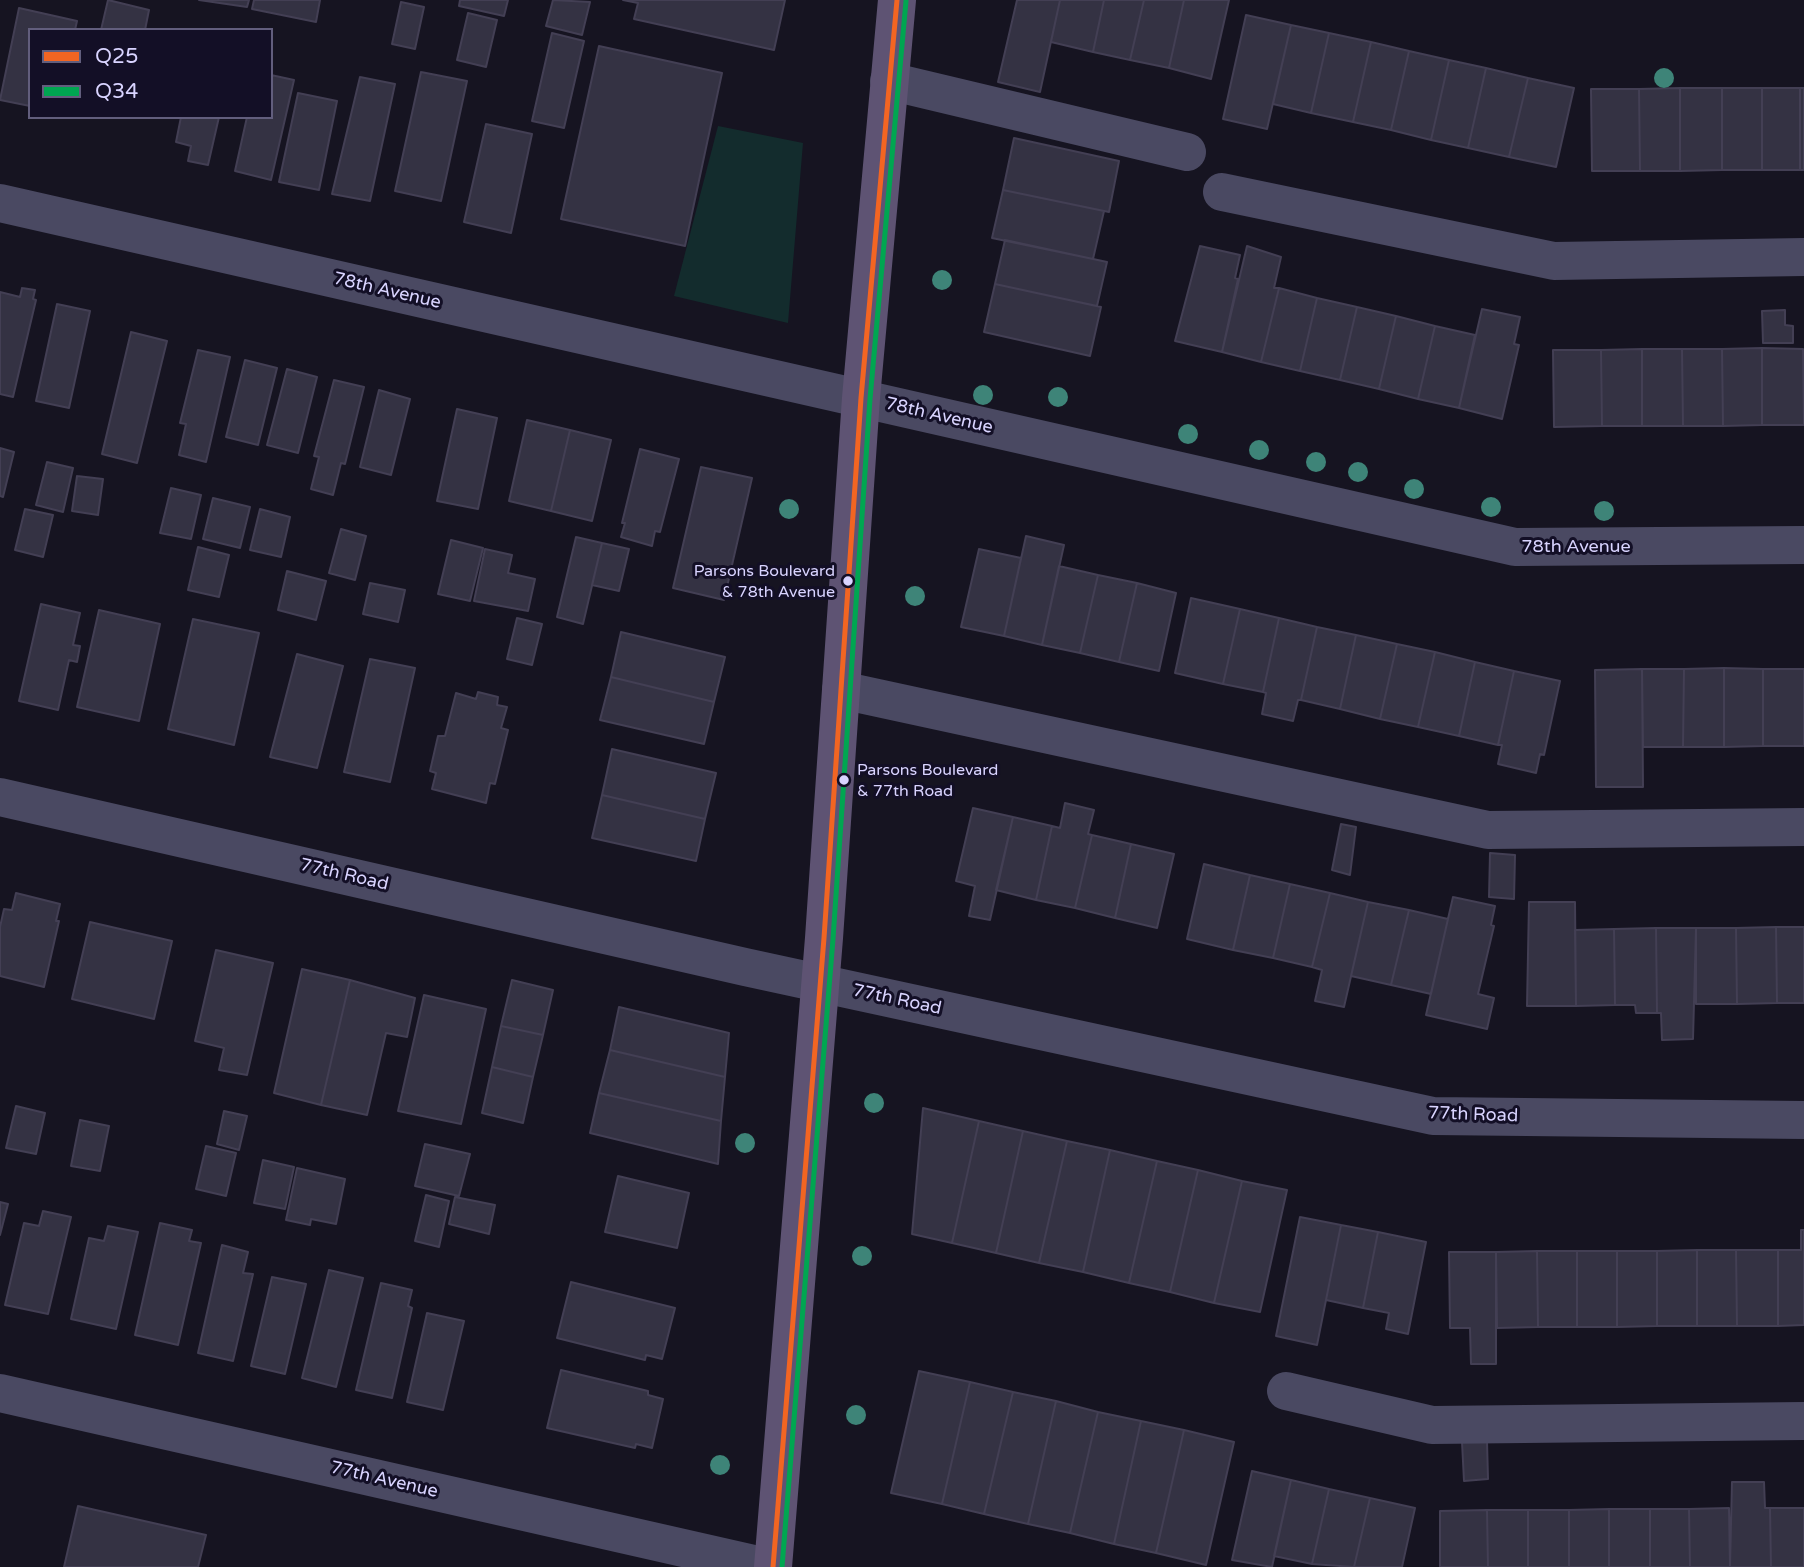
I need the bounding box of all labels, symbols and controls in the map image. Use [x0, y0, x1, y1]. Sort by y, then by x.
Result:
legend [28, 28, 273, 119]
text: Q25 [95, 44, 138, 69]
text: Q34 [95, 79, 138, 104]
street label: 78th Avenue [331, 268, 443, 314]
street label: 78th Avenue [883, 393, 995, 439]
street label: 78th Avenue [1521, 536, 1631, 558]
place label: Parsons Boulevard & 78th Avenue [694, 562, 835, 600]
marker: Parsons Boulevard & 78th Avenue [841, 574, 855, 588]
place label: Parsons Boulevard & 77th Road [857, 761, 998, 799]
marker: Parsons Boulevard & 77th Road [837, 773, 851, 787]
street label: 77th Road [298, 854, 390, 896]
street label: 77th Road [851, 980, 943, 1020]
street label: 77th Road [1427, 1103, 1519, 1127]
street label: 77th Avenue [328, 1457, 440, 1503]

